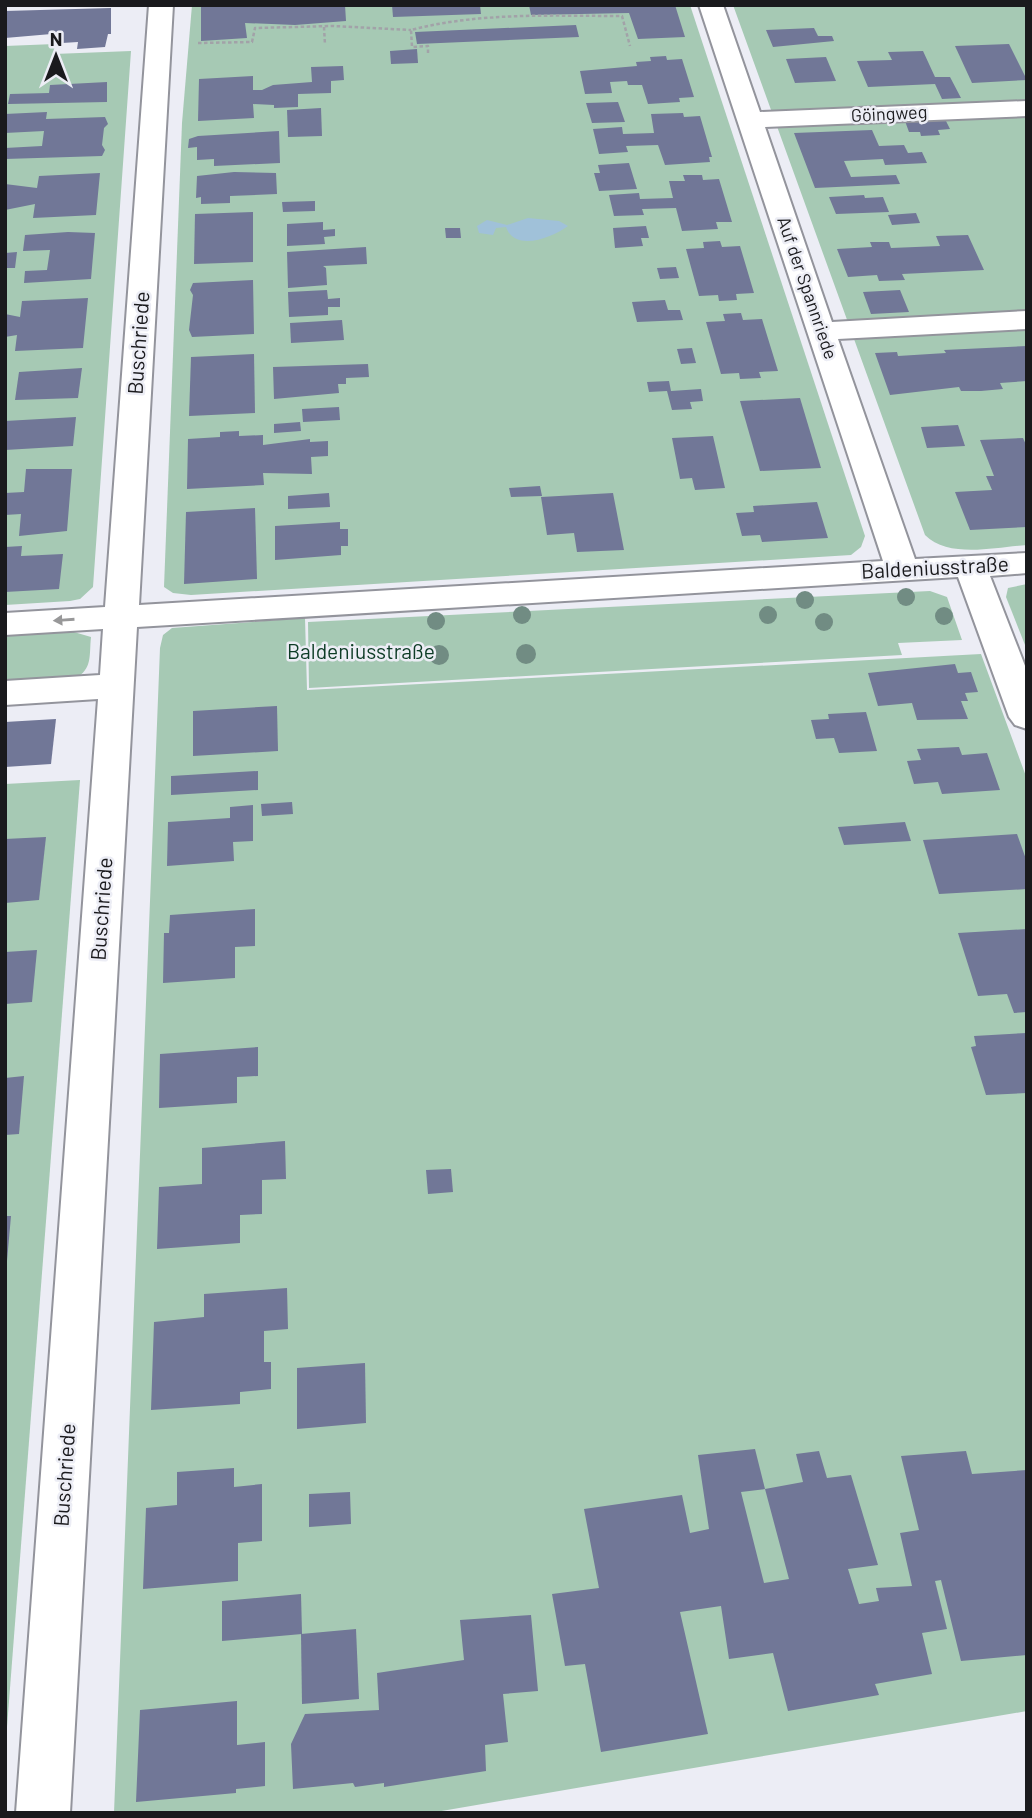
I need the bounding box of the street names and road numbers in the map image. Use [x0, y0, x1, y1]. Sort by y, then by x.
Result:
street label: Göingweg [850, 100, 928, 126]
street label: Auf der Spannriede [773, 213, 843, 362]
street label: Buschriede [121, 290, 154, 395]
street label: Baldeniusstraße [860, 550, 1009, 583]
street label: Buschriede [84, 856, 117, 961]
street label: Buschriede [47, 1422, 80, 1527]

